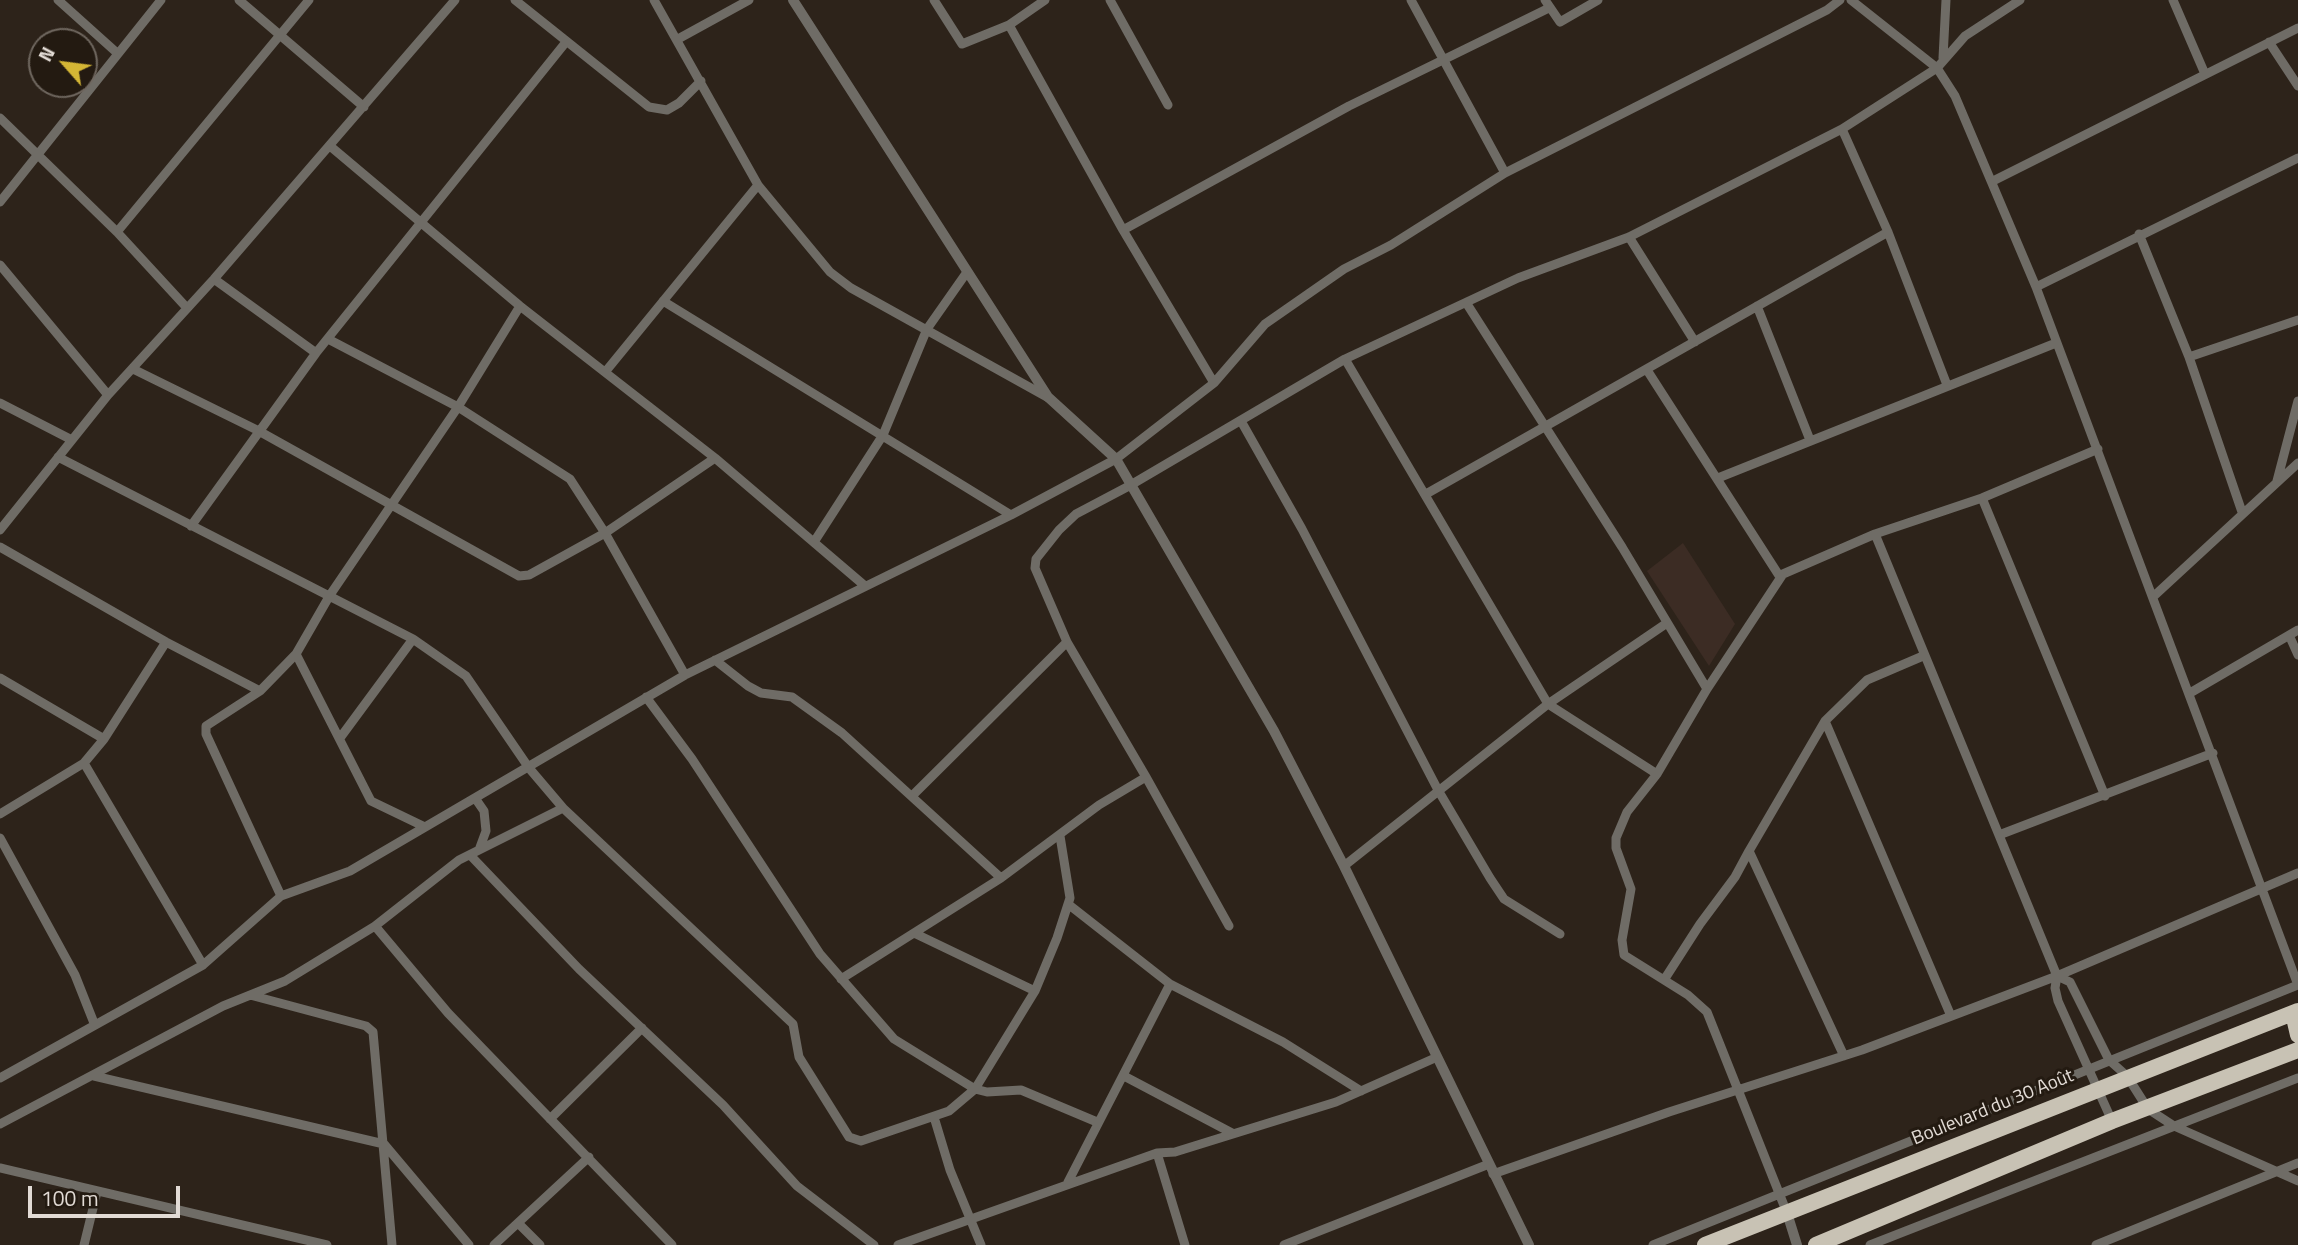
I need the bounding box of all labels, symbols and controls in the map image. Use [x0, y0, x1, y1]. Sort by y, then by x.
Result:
north arrow [28, 28, 98, 98]
text: N [30, 41, 62, 66]
street label: Boulevard du 30 Août [1909, 1065, 2077, 1151]
scale bar [32, 1172, 184, 1216]
text: 100 m [41, 1182, 98, 1214]

